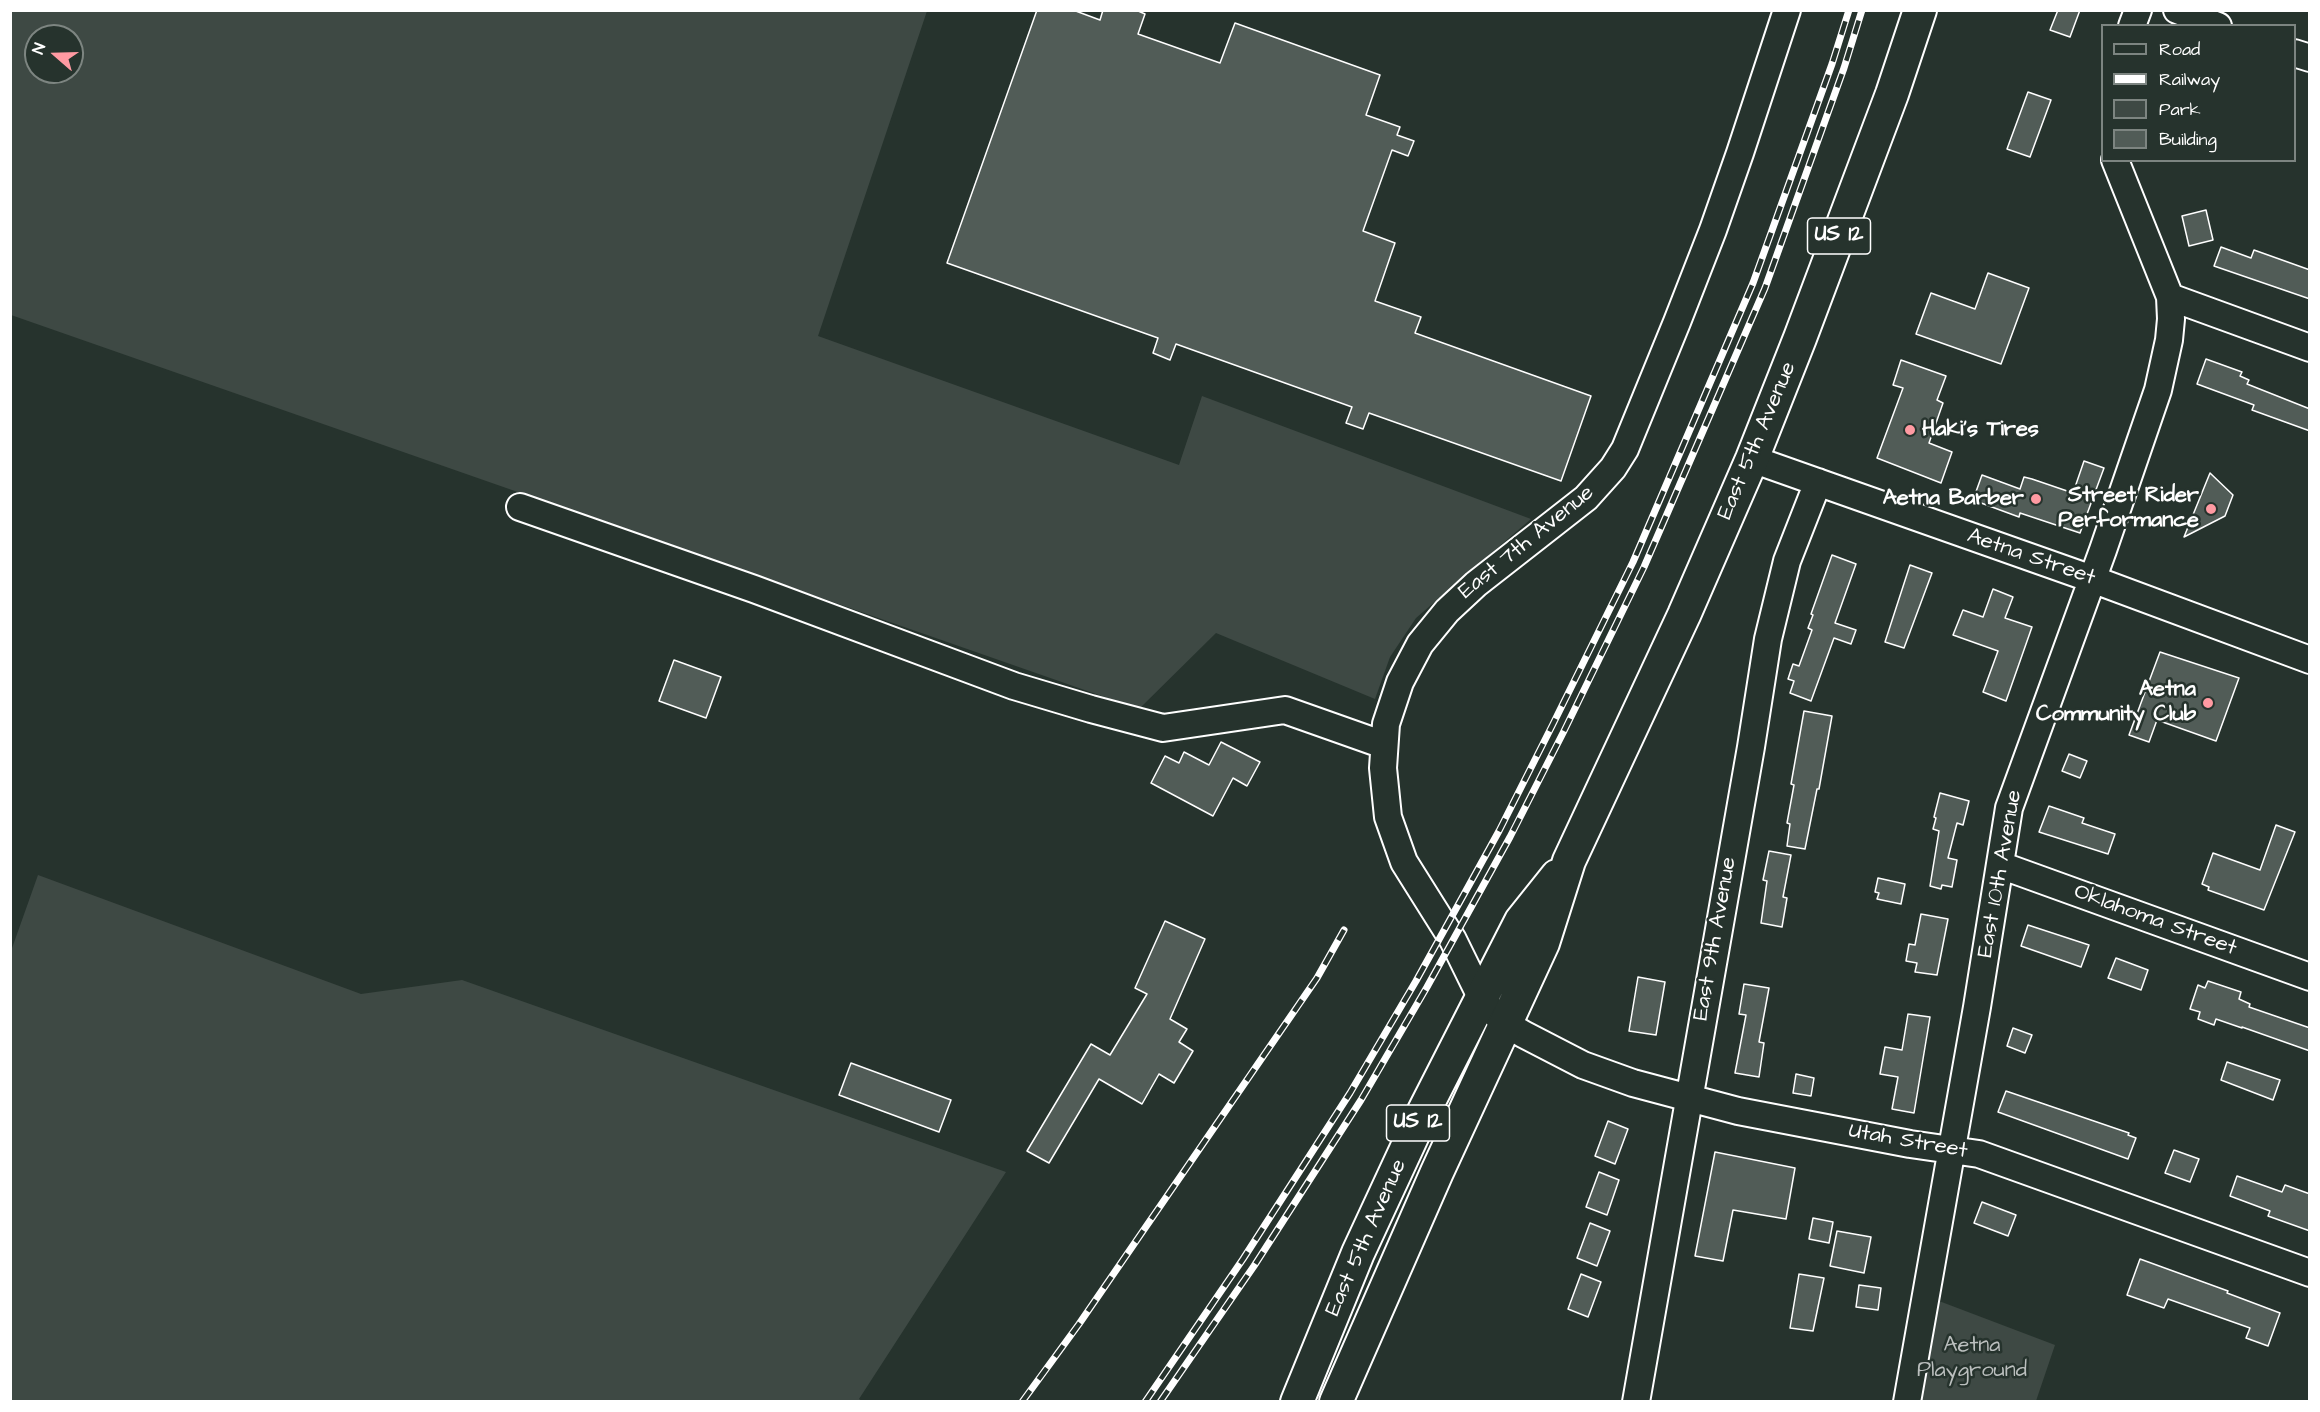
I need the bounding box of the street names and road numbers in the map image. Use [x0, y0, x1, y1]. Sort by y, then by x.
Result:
road number: US 12 [1808, 218, 1870, 254]
street label: East 5th Avenue [1713, 358, 1803, 524]
street label: East 7th Avenue [1454, 480, 1600, 606]
street label: Aetna Street [1963, 524, 2099, 592]
street label: East 10th Avenue [1973, 788, 2029, 960]
street label: East 9th Avenue [1689, 855, 1743, 1023]
street label: Oklahoma Street [2070, 879, 2240, 963]
road number: US 12 [1386, 1105, 1450, 1141]
street label: Utah Street [1847, 1119, 1969, 1165]
street label: East 5th Avenue [1321, 1156, 1413, 1320]

